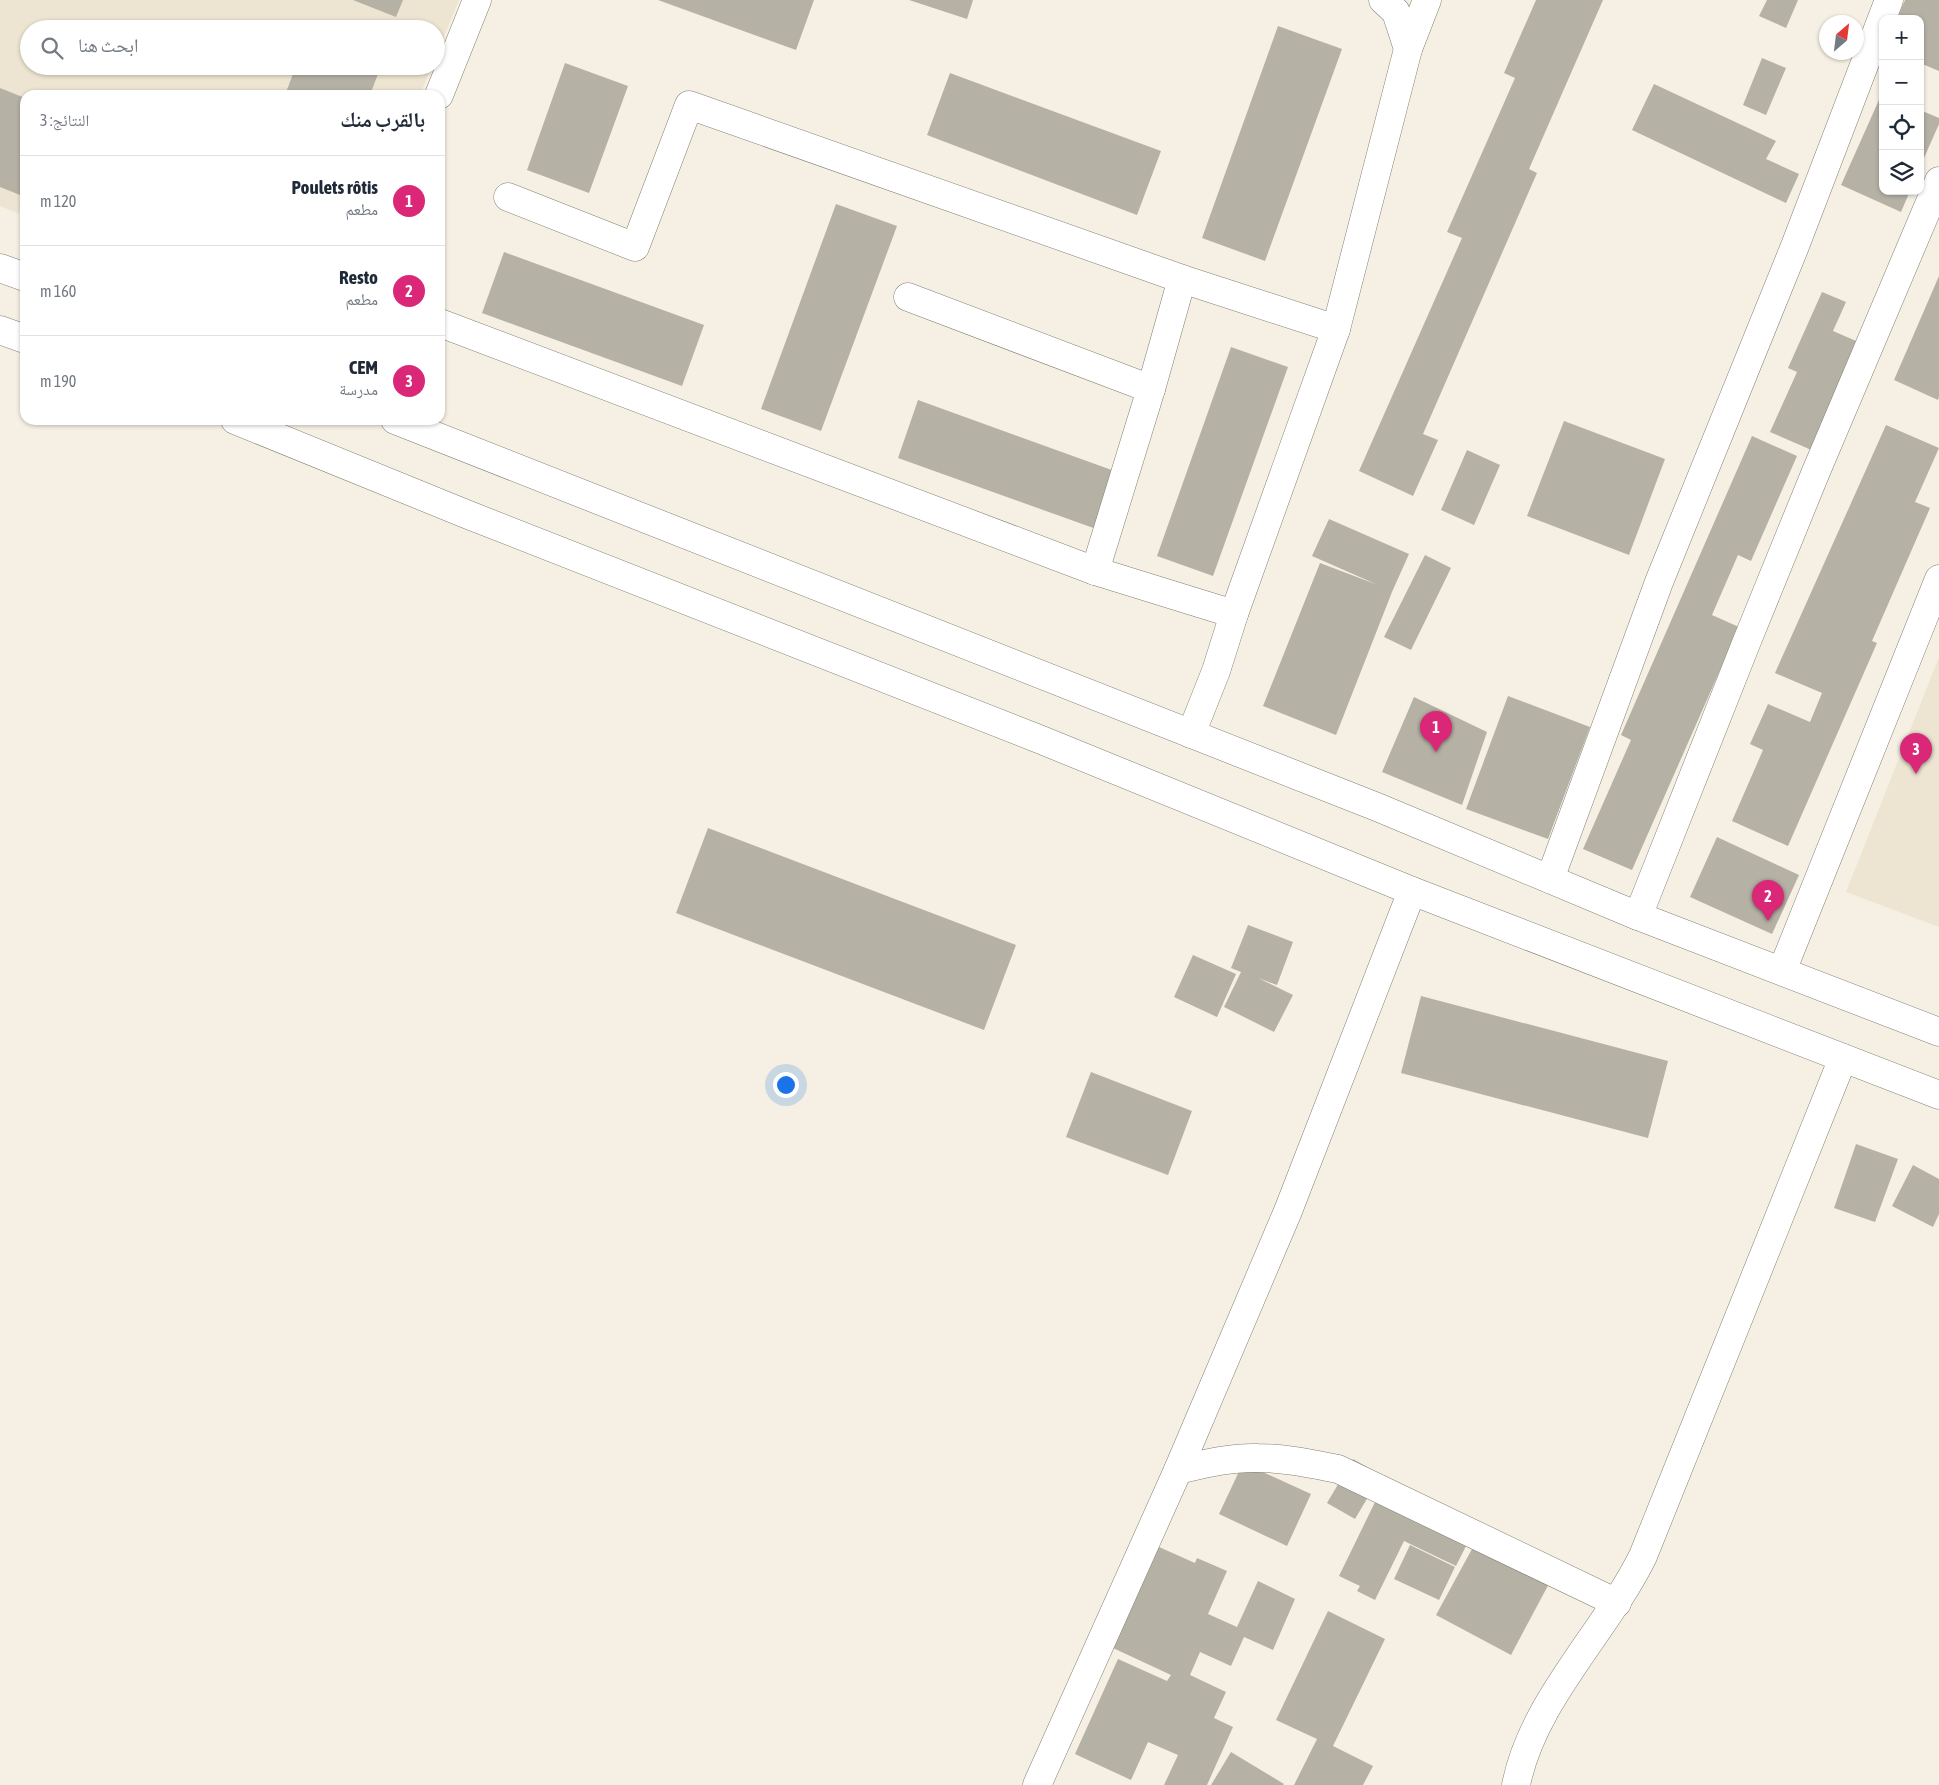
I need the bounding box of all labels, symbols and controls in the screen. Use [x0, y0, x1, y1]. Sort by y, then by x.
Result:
north arrow [1819, 15, 1864, 60]
map controls [1879, 15, 1924, 195]
button: + [1879, 15, 1924, 60]
search box [20, 20, 445, 75]
icon: search [38, 34, 66, 62]
text: ابحث هنا [78, 34, 139, 56]
button: − [1879, 60, 1924, 105]
button: locate [1879, 105, 1924, 150]
text: بالقرب منك [340, 107, 425, 131]
text: النتائج: 3 [40, 111, 89, 129]
button: layers [1879, 150, 1924, 195]
text: Poulets rôtis [291, 176, 378, 198]
text: 120 m [40, 192, 76, 210]
text: 1 [405, 192, 413, 210]
text: مطعم [346, 200, 378, 218]
text: Resto [339, 266, 378, 288]
text: 160 m [40, 282, 76, 300]
text: 2 [405, 282, 413, 300]
text: مطعم [346, 290, 378, 308]
text: CEM [349, 356, 378, 378]
text: 190 m [40, 372, 76, 390]
text: 3 [405, 372, 413, 390]
text: مدرسة [339, 380, 378, 398]
pin: 1 [1420, 711, 1452, 752]
pin: 3 [1900, 733, 1932, 774]
pin: 2 [1752, 880, 1784, 921]
your location [773, 1072, 799, 1098]

